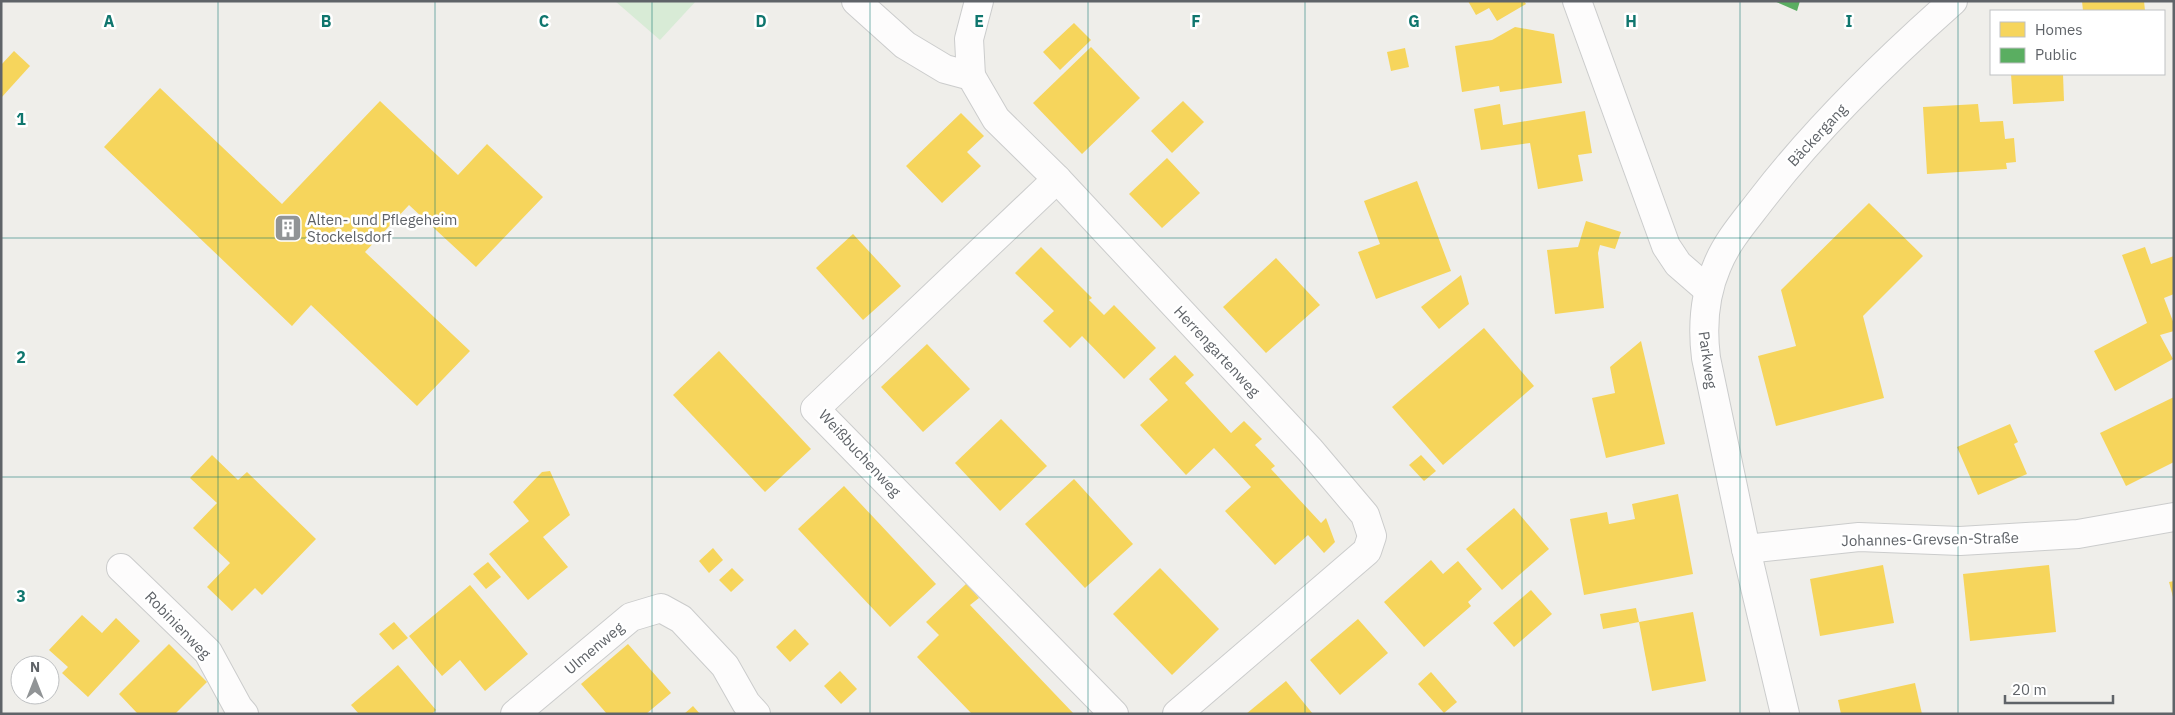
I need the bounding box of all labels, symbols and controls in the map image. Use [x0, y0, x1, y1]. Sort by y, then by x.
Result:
legend [1990, 10, 2165, 75]
text: A [104, 11, 115, 31]
text: B [321, 11, 332, 31]
text: C [539, 11, 549, 31]
text: D [755, 11, 767, 31]
text: E [974, 11, 984, 31]
text: F [1191, 11, 1201, 31]
text: G [1408, 11, 1420, 31]
text: H [1625, 11, 1637, 31]
text: I [1846, 11, 1853, 31]
text: Homes [2035, 20, 2083, 39]
text: Public [2035, 45, 2077, 64]
street label: Bäckergang [1783, 100, 1851, 170]
text: 1 [16, 109, 26, 129]
place label: Alten- und Pflegeheim Stockelsdorf [307, 210, 457, 246]
building icon: Alten- und Pflegeheim Stockelsdorf [273, 213, 303, 243]
street label: Herrengartenweg [1170, 302, 1264, 400]
street label: Parkweg [1695, 330, 1721, 390]
text: 2 [16, 347, 26, 367]
street label: Weißbuchenweg [815, 405, 905, 501]
street label: Johannes-Grevsen-Straße [1841, 528, 2019, 550]
text: 3 [16, 586, 26, 606]
street label: Robinienweg [141, 587, 215, 663]
street label: Ulmenweg [560, 618, 628, 678]
north arrow [10, 655, 60, 705]
text: N [30, 658, 40, 676]
scale bar [2005, 672, 2112, 704]
text: 20 m [2012, 680, 2047, 699]

